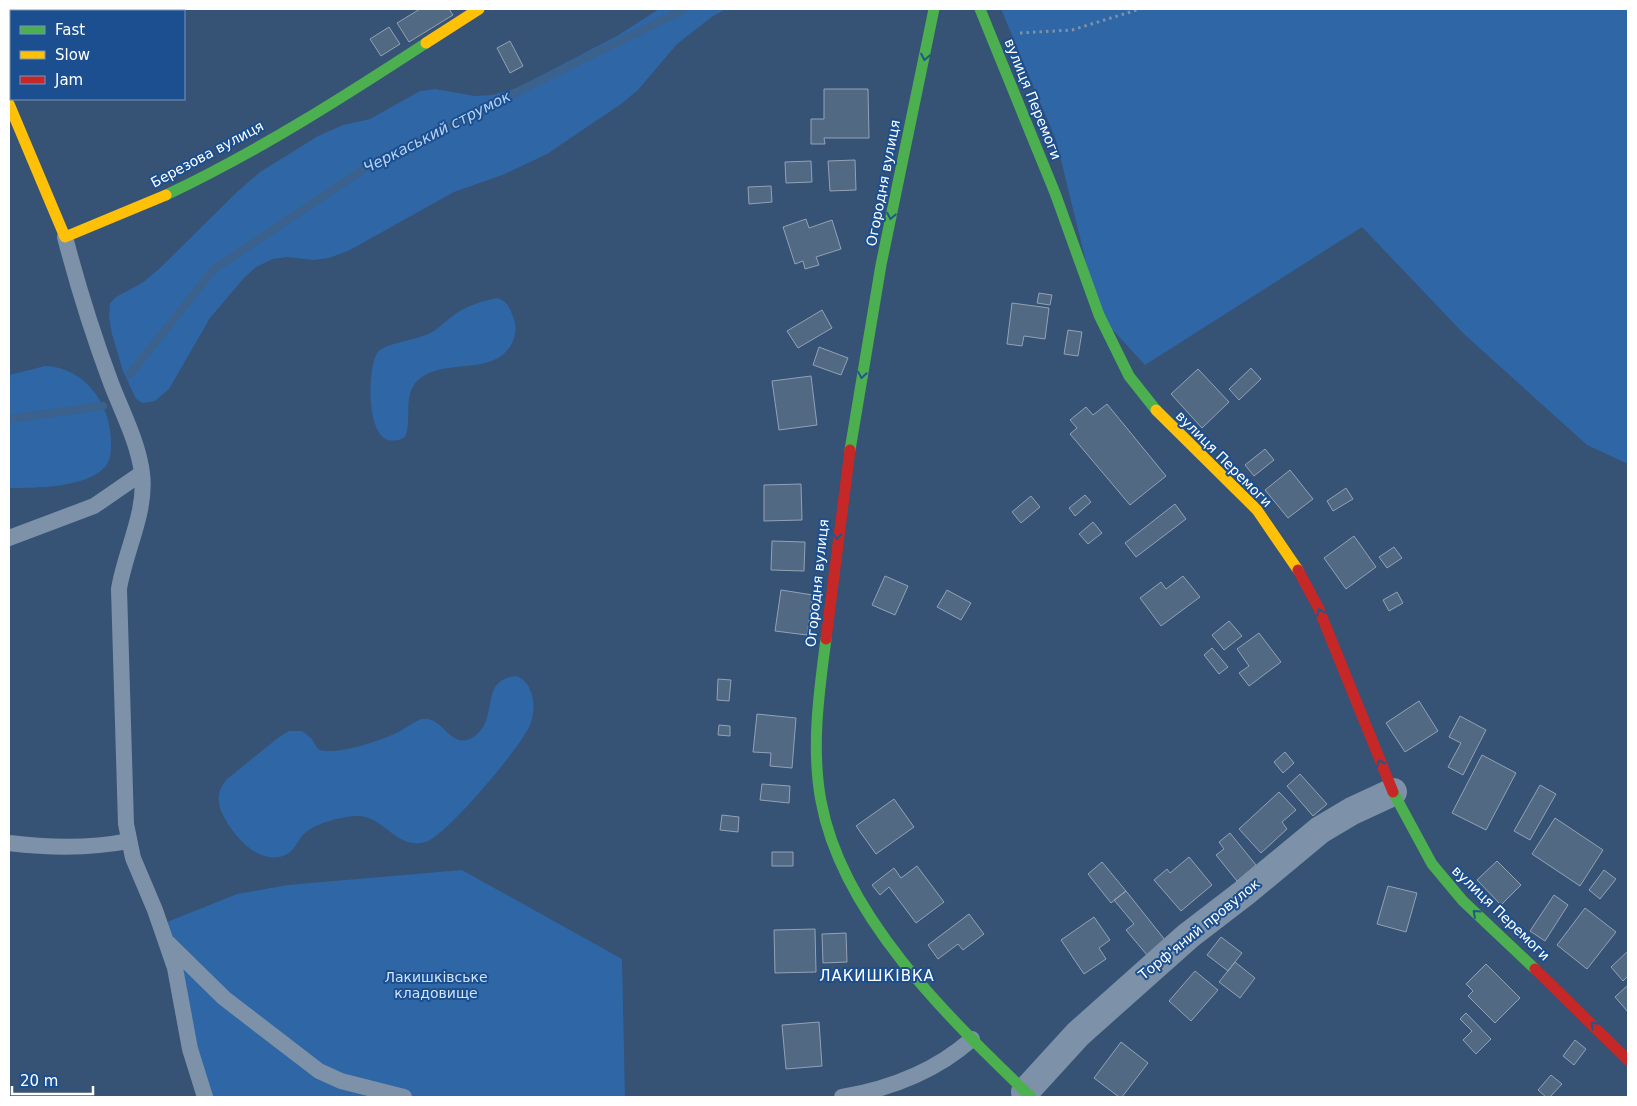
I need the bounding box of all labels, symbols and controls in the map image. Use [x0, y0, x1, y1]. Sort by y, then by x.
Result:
legend [10, 10, 185, 100]
text: Fast [55, 21, 85, 39]
street label: вулиця Перемоги [1001, 36, 1065, 162]
text: Slow [55, 46, 90, 64]
one-way arrow [920, 52, 930, 61]
text: Jam [54, 71, 83, 89]
water label: Черкаський струмок [360, 87, 514, 177]
street label: Березова вулиця [148, 117, 266, 191]
street label: Огородня вулиця [863, 118, 903, 248]
one-way arrow [887, 211, 897, 220]
one-way arrow [858, 371, 868, 380]
street label: вулиця Перемоги [1173, 408, 1275, 510]
street label: Огородня вулиця [802, 518, 832, 648]
one-way arrow [832, 532, 843, 540]
one-way arrow [1315, 608, 1326, 617]
one-way arrow [1376, 759, 1387, 768]
street label: вулиця Перемоги [1449, 862, 1553, 964]
street label: Торф'яний провулок [1134, 875, 1263, 983]
one-way arrow [1473, 910, 1482, 919]
district label: ЛАКИШКІВКА [819, 967, 935, 985]
park label: Лакишківське кладовище [384, 969, 488, 1001]
one-way arrow [1591, 1022, 1600, 1031]
scale bar [12, 1064, 94, 1096]
text: 20 m [20, 1072, 58, 1090]

